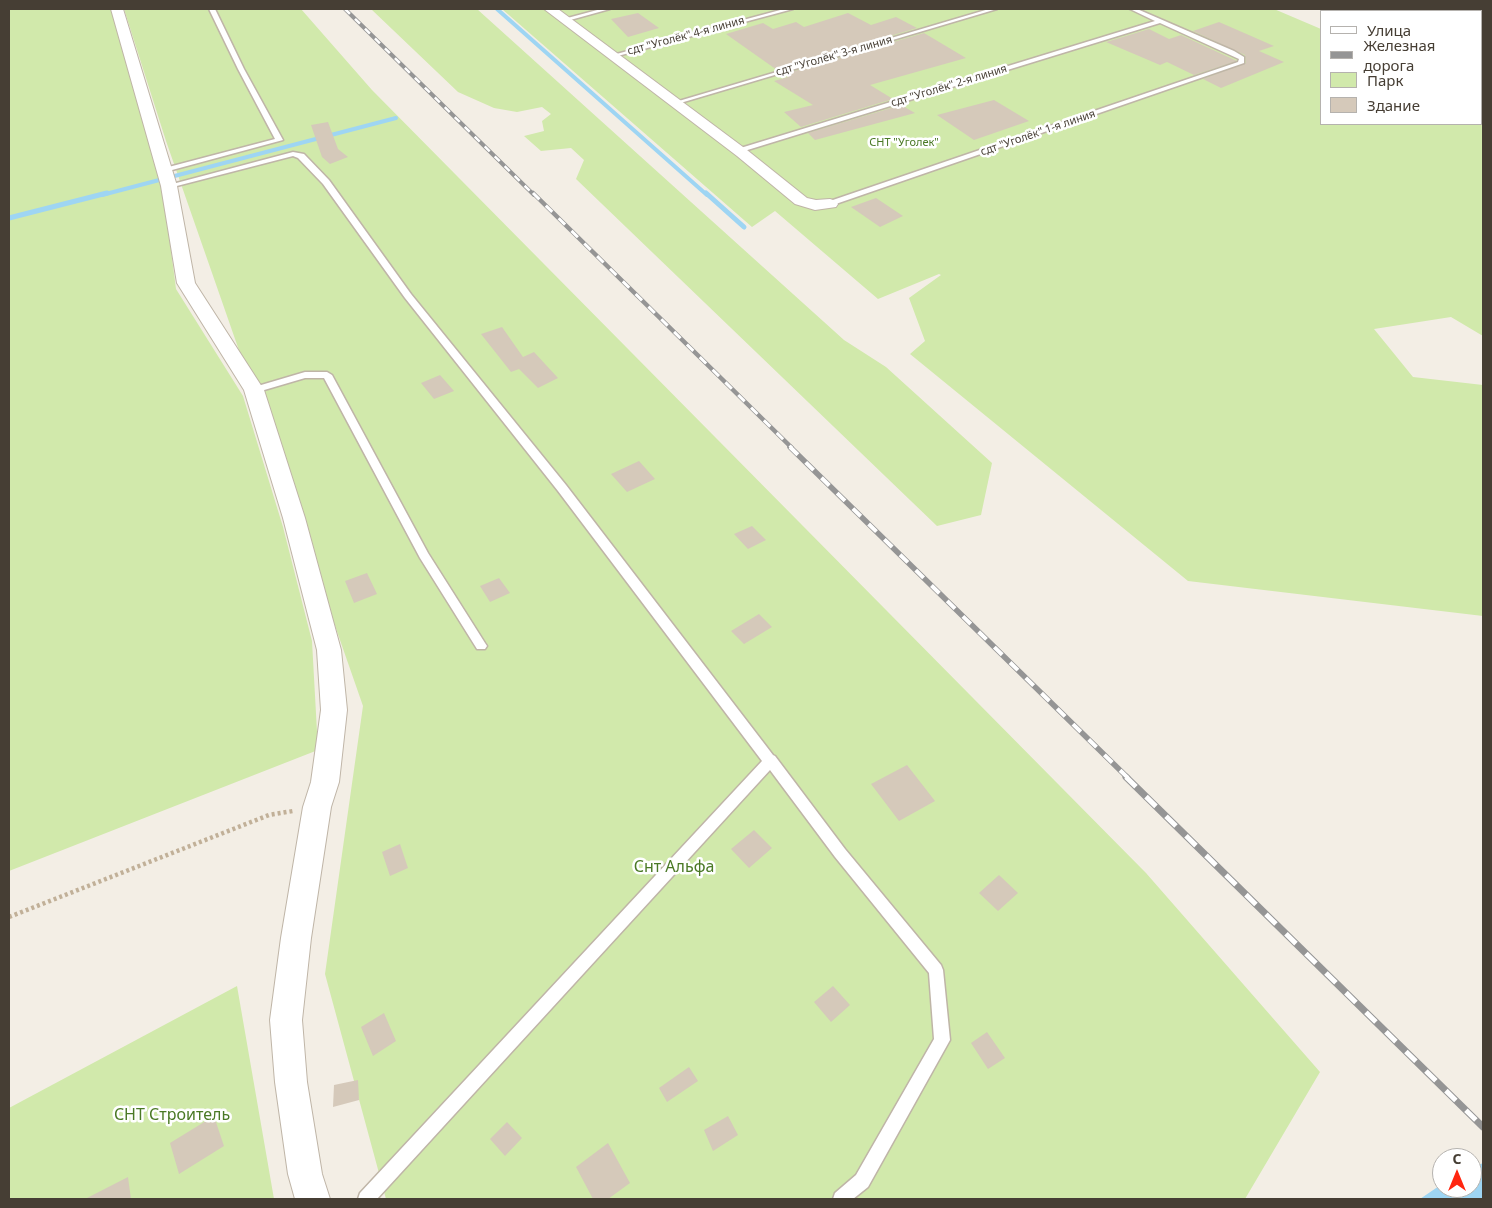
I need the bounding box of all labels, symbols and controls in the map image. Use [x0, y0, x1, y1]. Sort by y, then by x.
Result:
legend [1320, 10, 1482, 125]
street label: сдт "Уголёк" 4-я линия [626, 14, 746, 58]
text: Улица [1367, 20, 1411, 40]
street label: сдт "Уголёк" 3-я линия [774, 33, 894, 79]
text: Железная дорога [1363, 35, 1436, 75]
street label: сдт "Уголёк" 2-я линия [889, 62, 1009, 110]
text: Парк [1367, 70, 1403, 90]
text: Здание [1367, 95, 1420, 115]
street label: сдт "Уголёк" 1-я линия [979, 107, 1097, 159]
park label: СНТ "Уголек" [869, 136, 939, 150]
park label: Снт Альфа [634, 857, 714, 877]
park label: СНТ Строитель [114, 1105, 230, 1125]
north arrow [1432, 1148, 1482, 1198]
text: С [1452, 1149, 1462, 1168]

